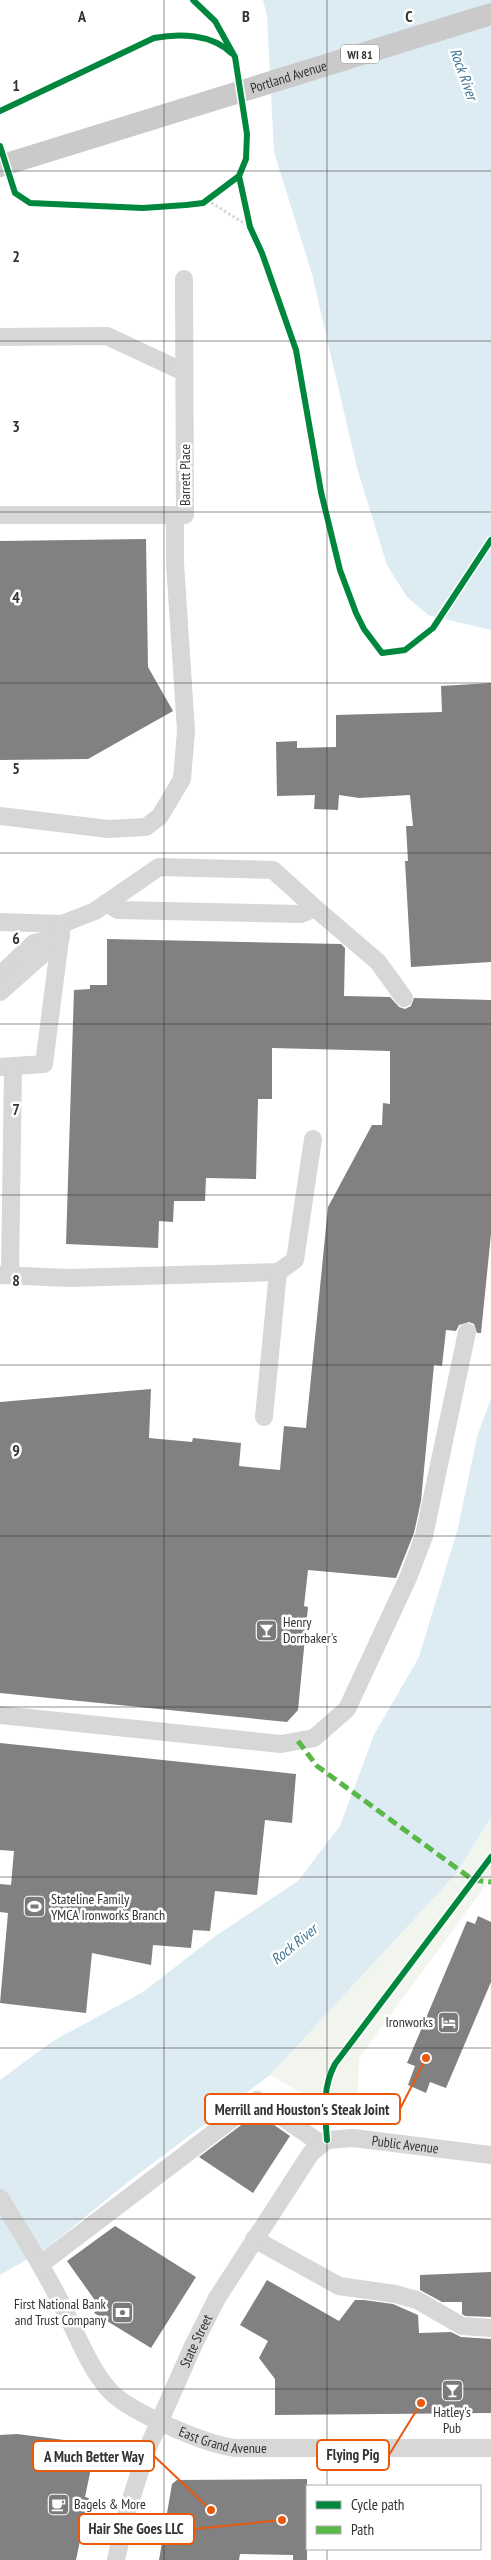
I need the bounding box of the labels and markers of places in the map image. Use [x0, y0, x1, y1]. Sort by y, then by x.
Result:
place label: Henry Dorrbaker's [283, 1613, 337, 1647]
bar icon: Henry Dorrbaker's [255, 1618, 279, 1642]
place label: Stateline Family YMCA Ironworks Branch [51, 1890, 165, 1924]
sports icon: Stateline Family YMCA Ironworks Branch [23, 1895, 47, 1919]
hotel icon: Ironworks [437, 2010, 461, 2034]
place label: Ironworks [386, 2013, 433, 2031]
callout: Merrill and Houston's Steak Joint [205, 2094, 400, 2124]
place label: First National Bank and Trust Company [14, 2295, 107, 2329]
bank icon: First National Bank and Trust Company [110, 2300, 134, 2324]
bar icon: Hatley's Pub [440, 2378, 464, 2402]
place label: Hatley's Pub [433, 2403, 471, 2437]
callout: Flying Pig [317, 2440, 389, 2470]
callout: A Much Better Way [33, 2441, 154, 2471]
cafe icon: Bagels & More [46, 2492, 70, 2516]
place label: Bagels & More [74, 2495, 146, 2513]
callout: Hair She Goes LLC [79, 2514, 194, 2544]

